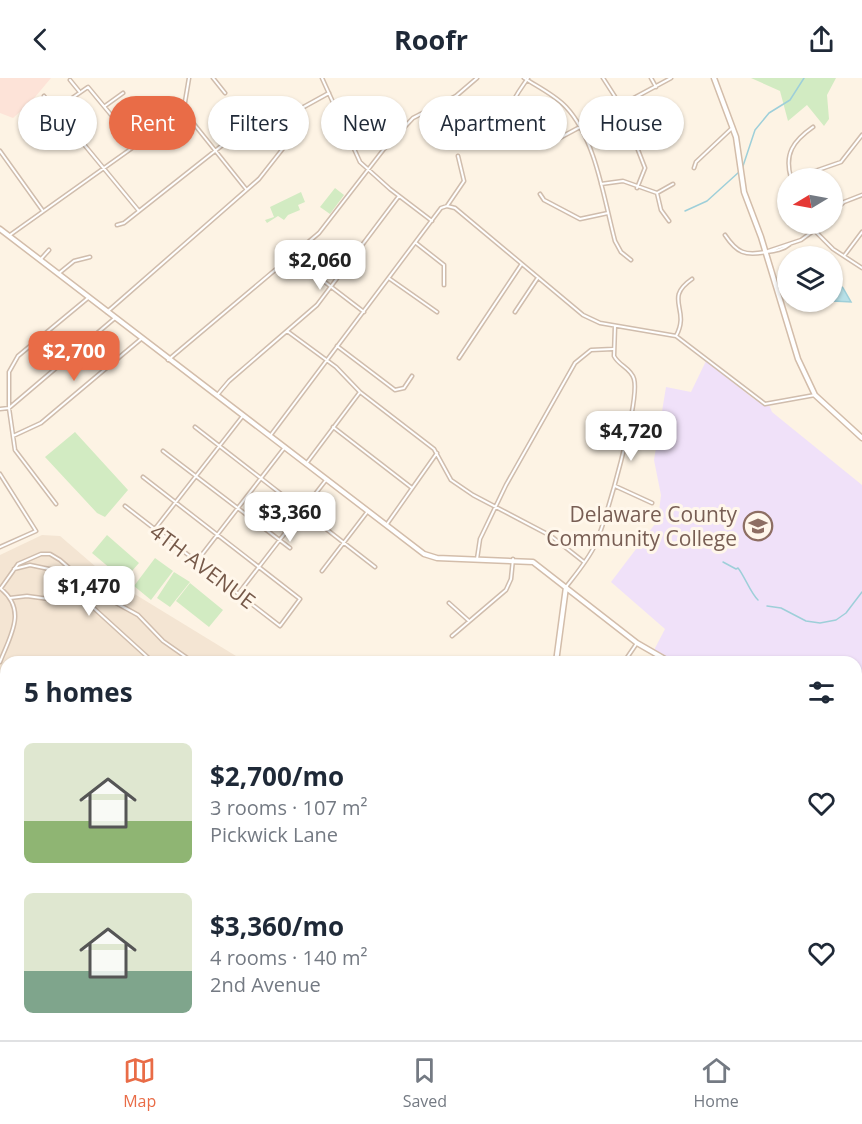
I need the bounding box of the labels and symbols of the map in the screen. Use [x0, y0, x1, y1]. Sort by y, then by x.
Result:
north arrow [777, 168, 843, 234]
pin: $2,060 [271, 240, 369, 291]
pin: $2,700 [25, 331, 123, 382]
pin: $4,720 [582, 411, 680, 462]
pin: $3,360 [241, 492, 339, 543]
place label: Delaware County Community College [546, 500, 737, 552]
school or university icon: Delaware County Community College [742, 510, 774, 542]
street label: 4TH AVENUE [145, 517, 261, 615]
pin: $1,470 [40, 566, 138, 617]

